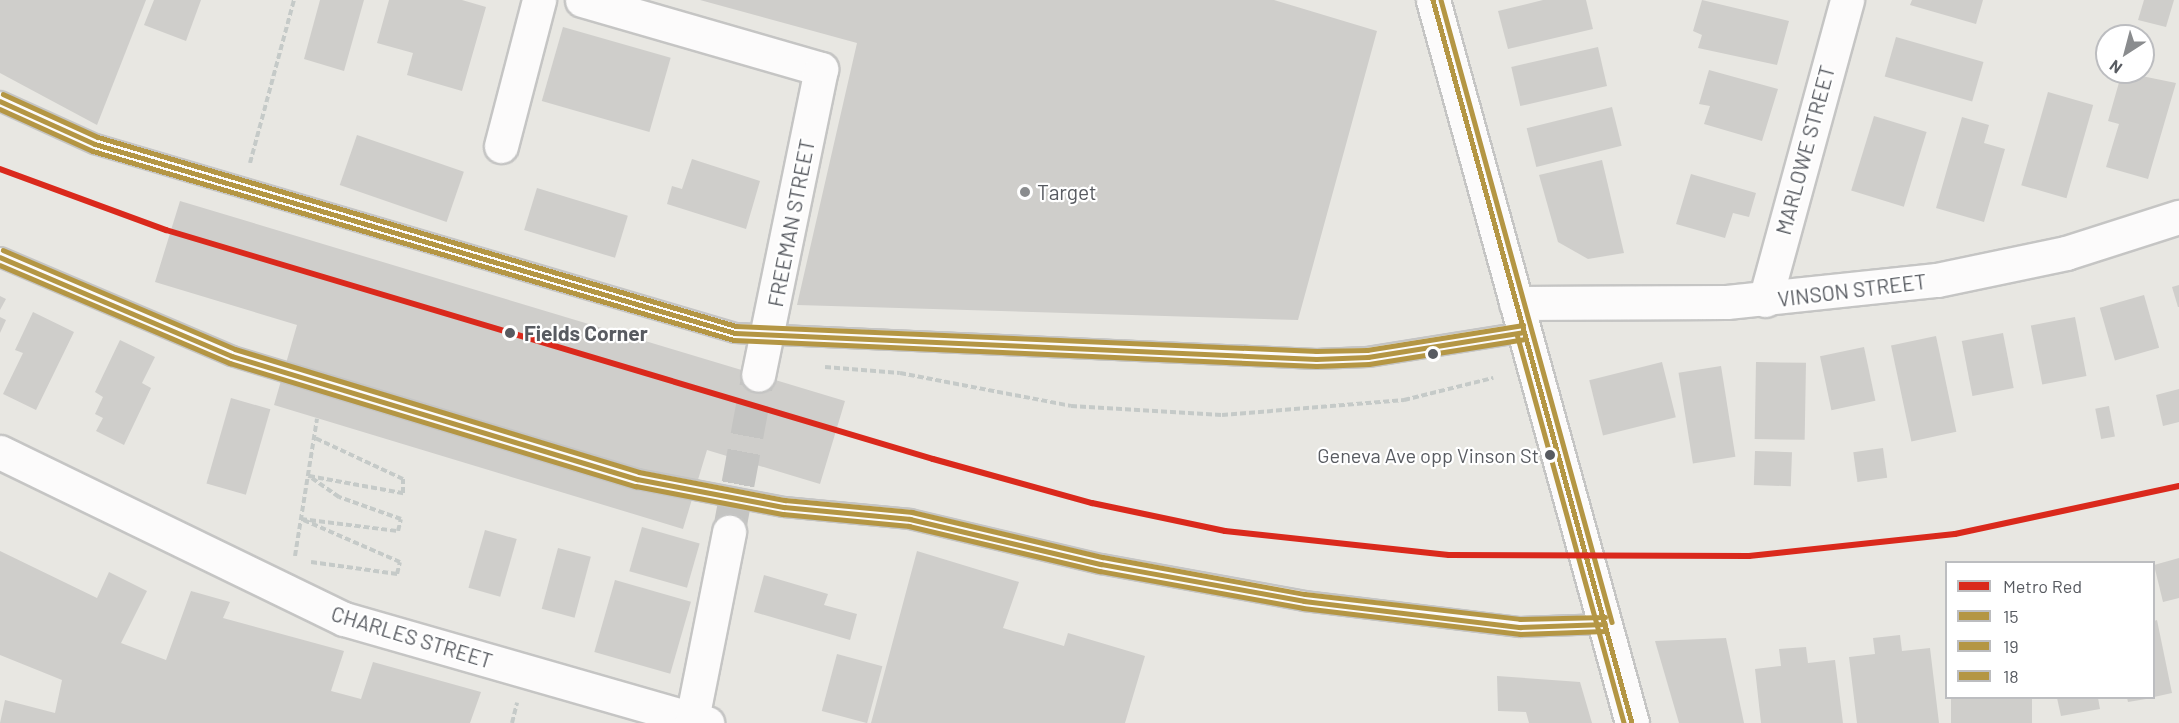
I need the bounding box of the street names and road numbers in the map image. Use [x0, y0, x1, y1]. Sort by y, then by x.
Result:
street label: MARLOWE STREET [1770, 62, 1840, 238]
street label: FREEMAN STREET [762, 137, 820, 309]
street label: VINSON STREET [1776, 268, 1928, 312]
street label: CHARLES STREET [328, 600, 496, 674]

